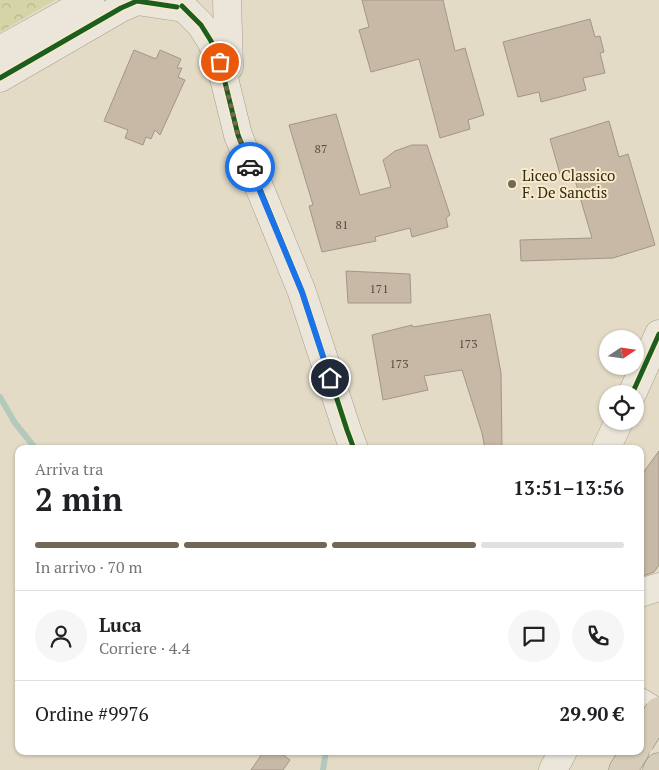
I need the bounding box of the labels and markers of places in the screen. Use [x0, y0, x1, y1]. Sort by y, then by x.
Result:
pin [199, 41, 241, 83]
place label: Liceo Classico F. De Sanctis [522, 165, 615, 202]
marker: Liceo Classico F. De Sanctis [506, 178, 518, 190]
pin [309, 357, 351, 399]

